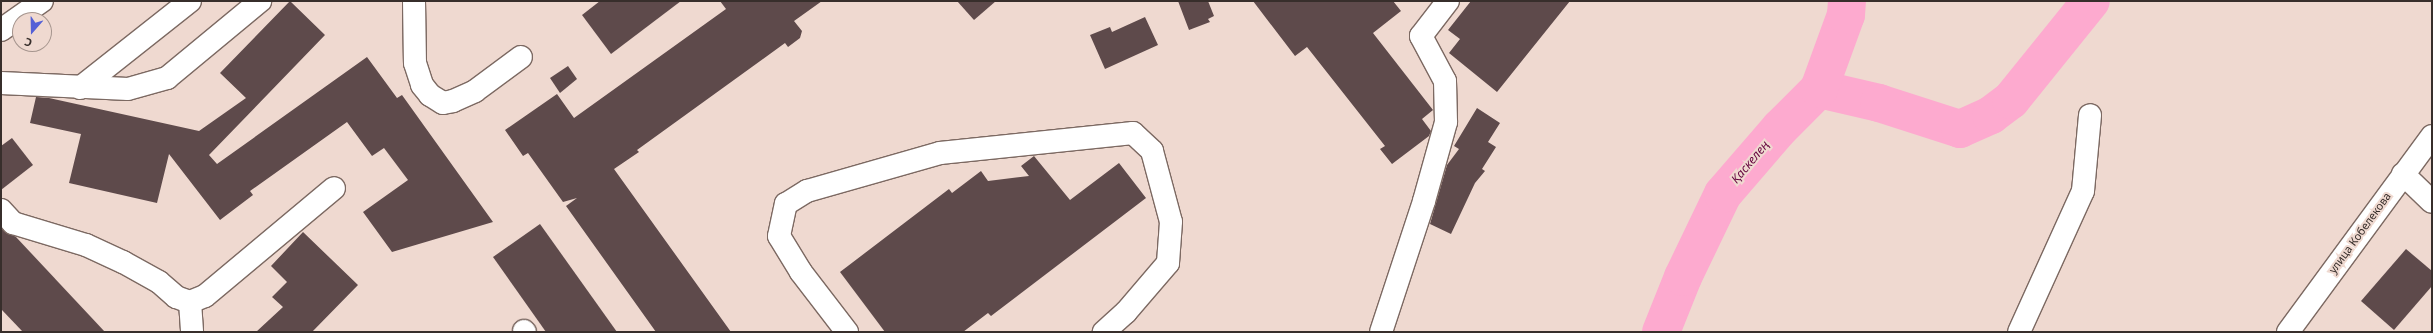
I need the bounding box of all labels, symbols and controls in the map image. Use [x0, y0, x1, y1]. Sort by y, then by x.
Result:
north arrow [12, 12, 52, 52]
text: С [22, 35, 34, 51]
water label: Қаскелең [1728, 138, 1772, 186]
street label: улица Кобелекова [2326, 190, 2394, 276]

